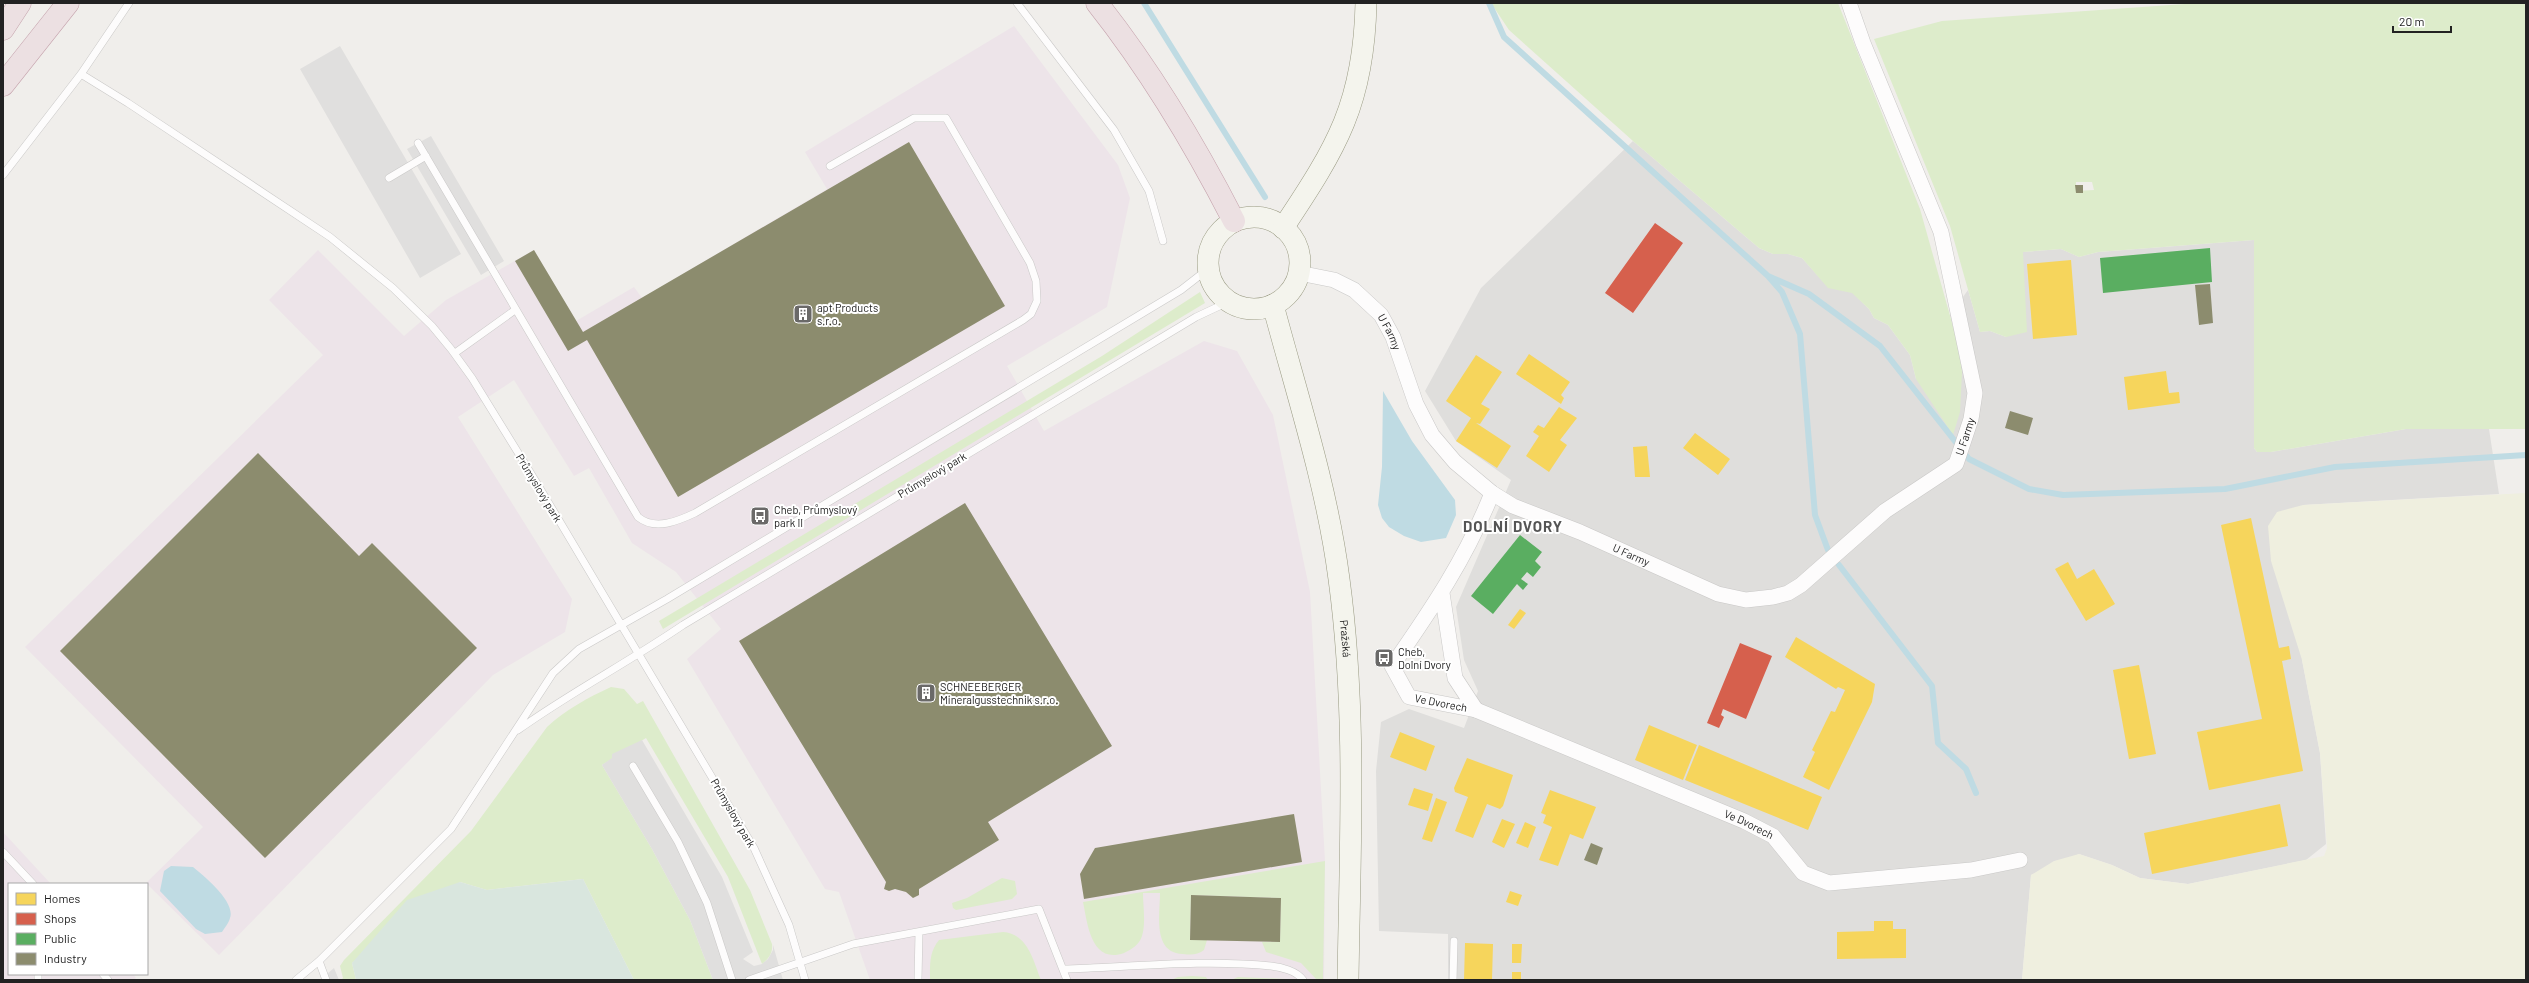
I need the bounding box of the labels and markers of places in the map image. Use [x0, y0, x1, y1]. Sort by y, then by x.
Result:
place label: apt Products s.r.o. [817, 301, 878, 327]
building icon: apt Products s.r.o. [792, 303, 814, 325]
place label: Cheb, Průmyslový park II [774, 503, 857, 529]
bus stop icon: Cheb, Průmyslový park II [749, 505, 771, 527]
place label: Cheb, Dolní Dvory [1398, 645, 1451, 671]
bus stop icon: Cheb, Dolní Dvory [1373, 647, 1395, 669]
place label: SCHNEEBERGER Mineralgusstechnik s.r.o. [940, 680, 1058, 706]
building icon: SCHNEEBERGER Mineralgusstechnik s.r.o. [915, 682, 937, 704]

